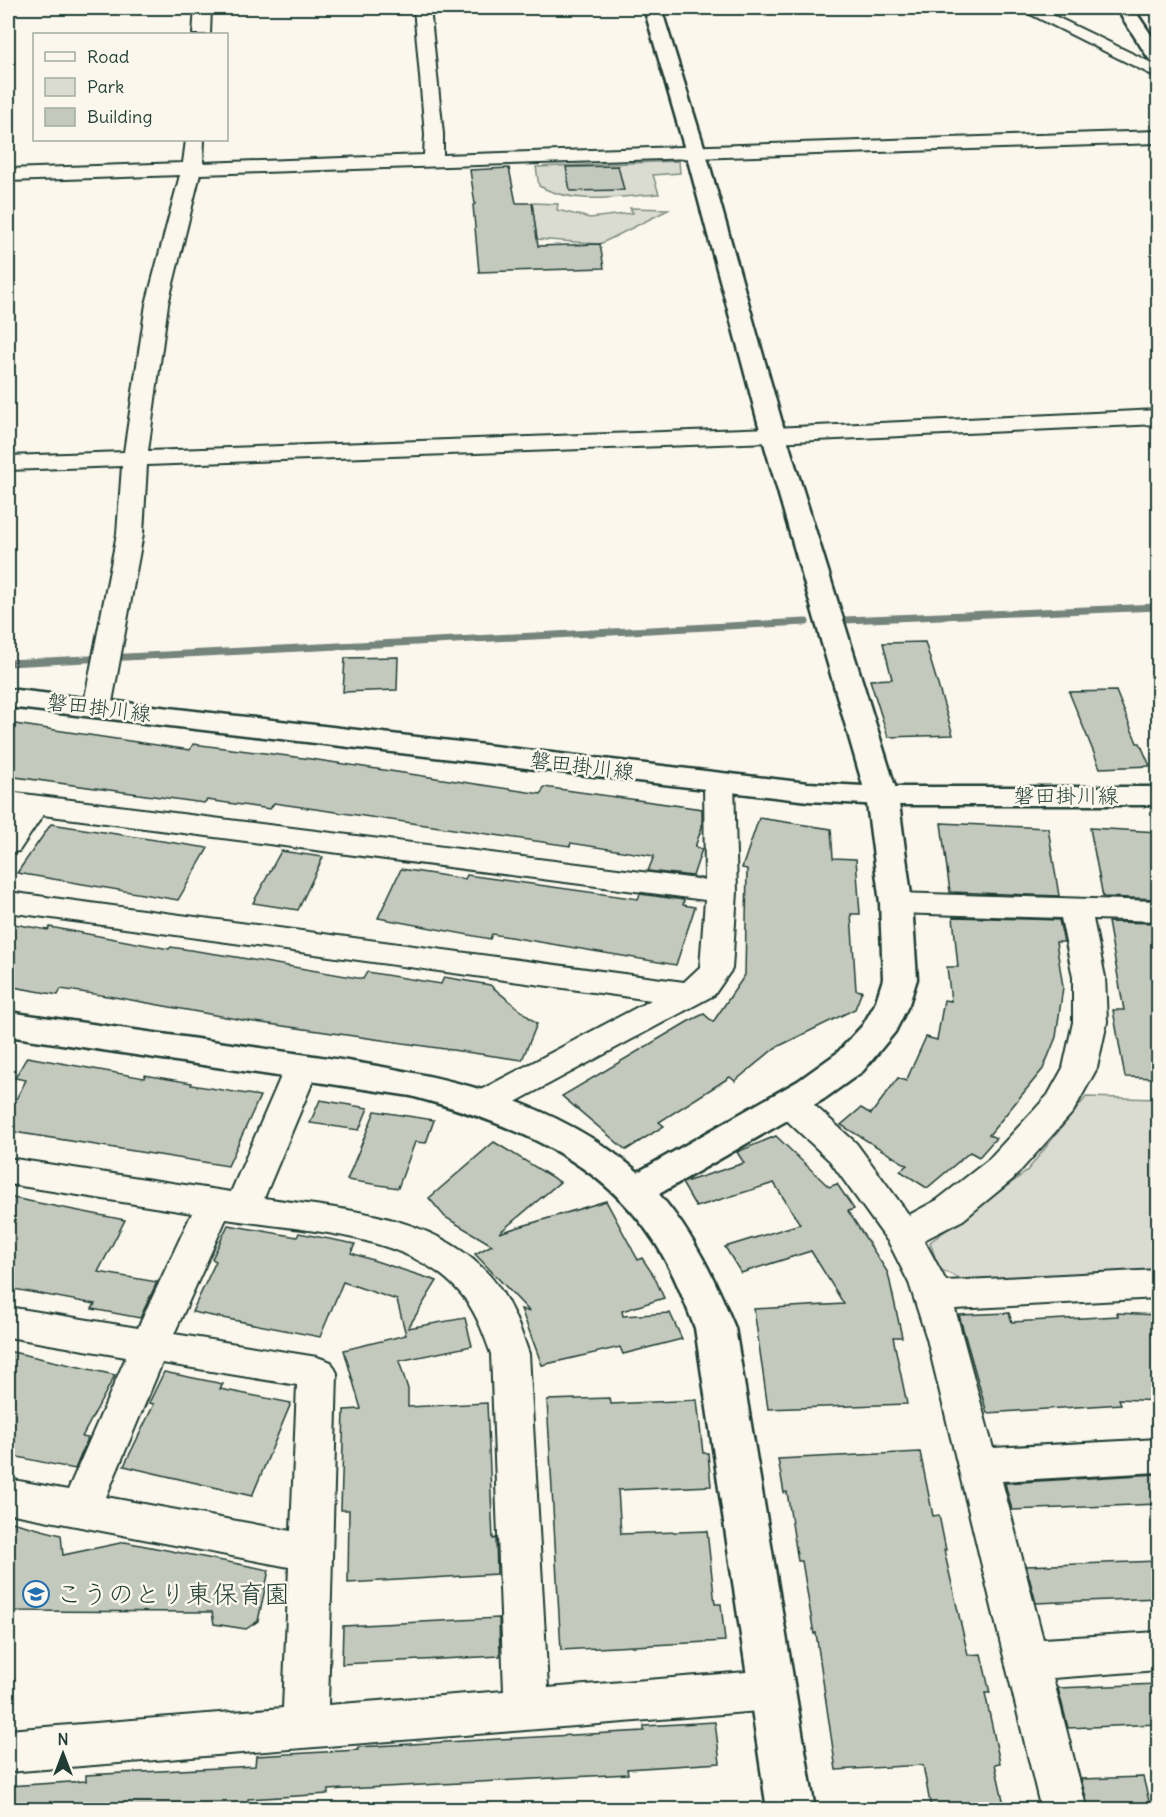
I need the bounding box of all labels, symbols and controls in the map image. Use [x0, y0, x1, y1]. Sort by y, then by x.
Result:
legend [33, 33, 228, 141]
text: Road [87, 45, 130, 68]
text: Park [87, 75, 124, 98]
text: Building [87, 105, 152, 128]
street label: 磐田掛川線 [45, 688, 153, 727]
street label: 磐田掛川線 [528, 746, 636, 785]
street label: 磐田掛川線 [1014, 782, 1119, 809]
place label: こうのとり東保育園 [56, 1577, 290, 1610]
school or university icon: こうのとり東保育園 [21, 1579, 51, 1609]
north arrow [33, 1724, 93, 1784]
text: N [57, 1729, 69, 1749]

